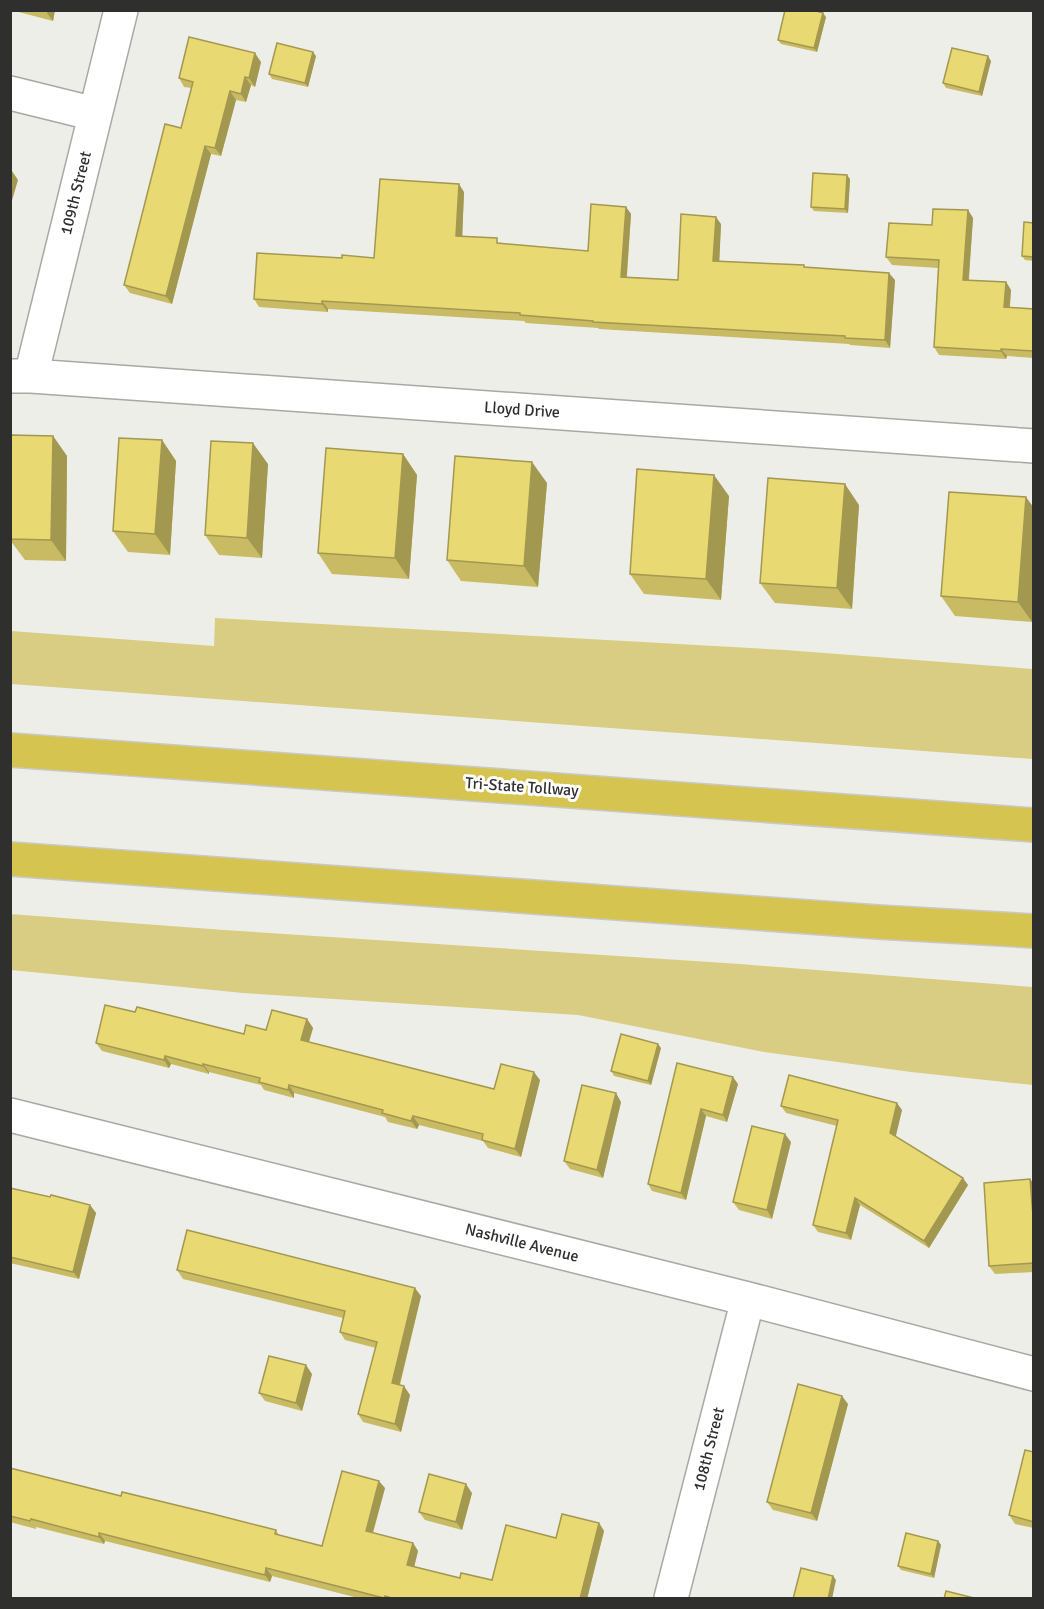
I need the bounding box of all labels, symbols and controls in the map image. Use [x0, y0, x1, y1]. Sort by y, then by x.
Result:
street label: 109th Street [56, 149, 96, 237]
street label: Lloyd Drive [483, 397, 561, 423]
street label: Tri-State Tollway [465, 773, 580, 801]
street label: Nashville Avenue [463, 1219, 581, 1267]
street label: 108th Street [689, 1405, 729, 1493]

